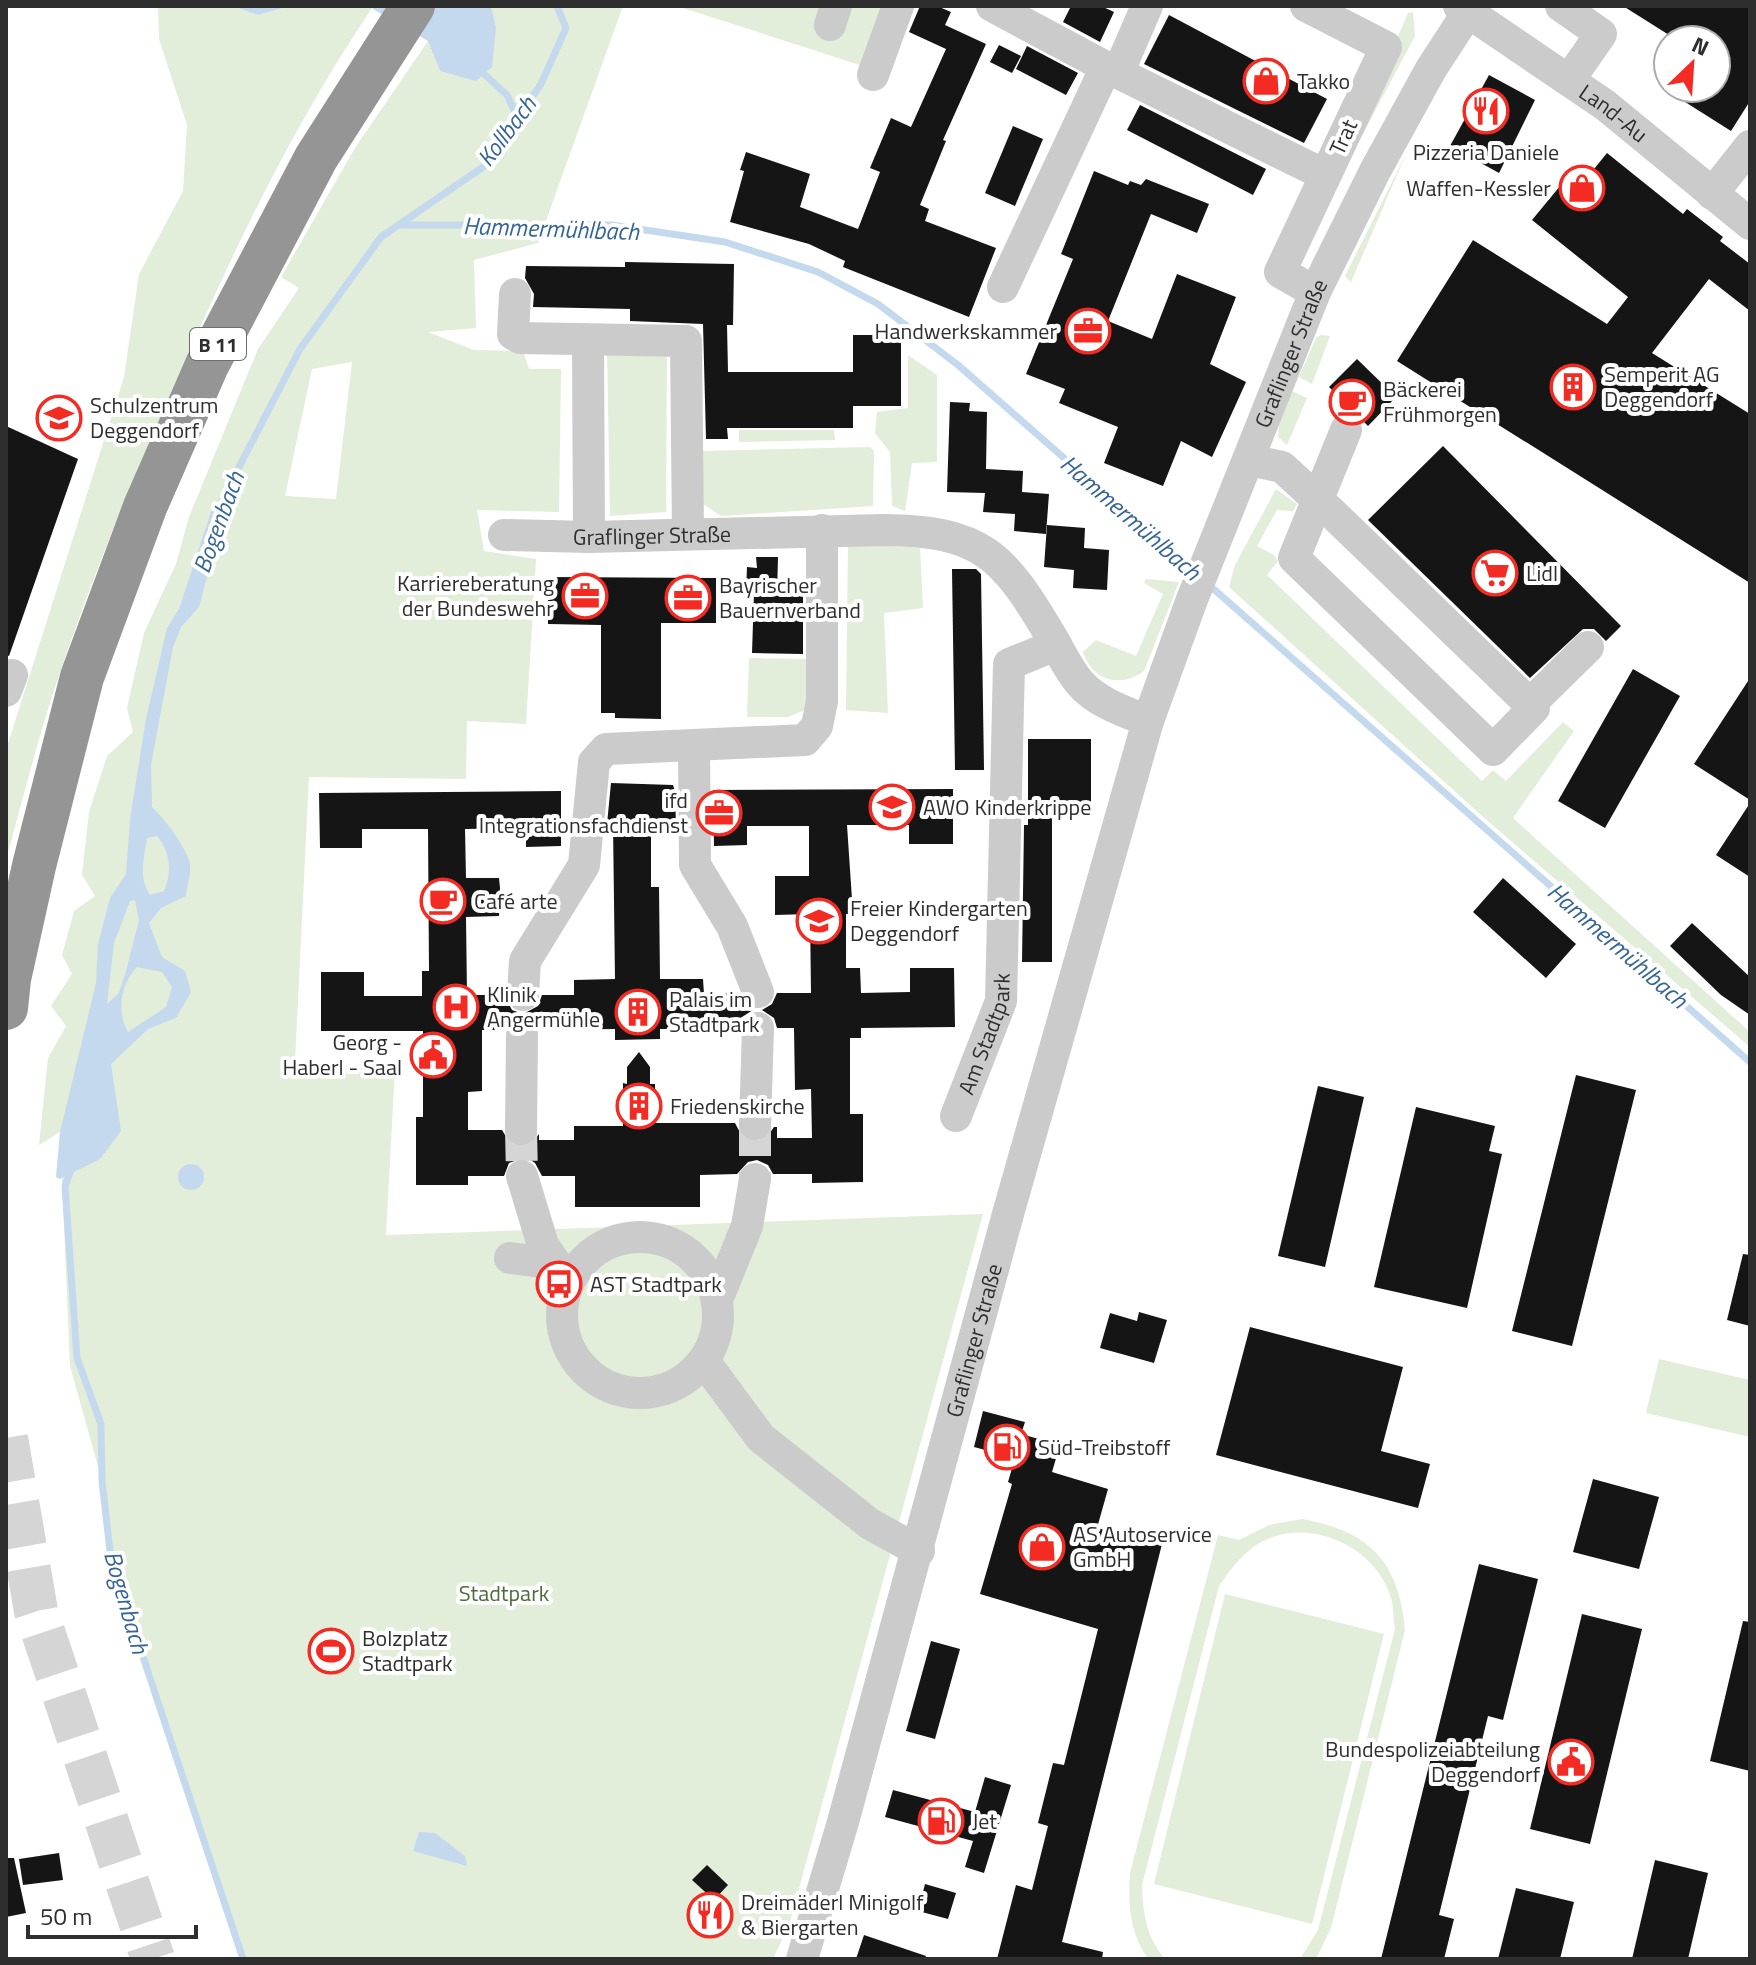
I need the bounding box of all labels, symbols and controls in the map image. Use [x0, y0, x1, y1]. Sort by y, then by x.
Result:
north arrow [1652, 24, 1732, 104]
text: N [1686, 27, 1715, 65]
shop icon: Takko [1242, 57, 1290, 105]
place label: Takko [1297, 64, 1350, 98]
street label: Land-Au [1572, 75, 1655, 151]
water label: Kollbach [468, 87, 545, 174]
restaurant icon: Pizzeria Daniele [1462, 87, 1510, 135]
street label: Trat [1320, 113, 1366, 161]
place label: Pizzeria Daniele [1413, 135, 1559, 169]
shop icon: Waffen-Kessler [1558, 164, 1606, 212]
place label: Waffen-Kessler [1406, 171, 1551, 205]
water label: Hammermühlbach [462, 207, 641, 249]
street label: Graflinger Straße [1245, 273, 1336, 433]
office icon: Handwerkskammer [1064, 307, 1112, 355]
place label: Handwerkskammer [875, 314, 1057, 348]
road number: B 11 [190, 328, 246, 360]
place label: Semperit AG Deggendorf [1604, 357, 1720, 416]
building icon: Semperit AG Deggendorf [1549, 363, 1597, 411]
place label: Bäckerei Frühmorgen [1383, 372, 1497, 431]
cafe icon: Bäckerei Frühmorgen [1328, 378, 1376, 426]
place label: Schulzentrum Deggendorf [90, 388, 218, 447]
school or university icon: Schulzentrum Deggendorf [35, 394, 83, 442]
water label: Hammermühlbach [1053, 446, 1210, 589]
water label: Bogenbach [183, 465, 253, 578]
street label: Graflinger Straße [573, 517, 731, 554]
supermarket icon: Lidl [1471, 549, 1519, 597]
place label: Lidl [1526, 556, 1558, 590]
place label: Karriereberatung der Bundeswehr [397, 566, 554, 625]
place label: Bayrischer Bauernverband [719, 568, 861, 627]
office icon: Karriereberatung der Bundeswehr [561, 572, 609, 620]
office icon: Bayrischer Bauernverband [664, 574, 712, 622]
place label: ifd Integrationsfachdienst [479, 783, 688, 842]
school or university icon: AWO Kinderkrippe [868, 783, 916, 831]
office icon: ifd Integrationsfachdienst [695, 789, 743, 837]
place label: AWO Kinderkrippe [923, 790, 1091, 824]
water label: Hammermühlbach [1540, 874, 1697, 1017]
cafe icon: Café arte [419, 877, 467, 925]
place label: Café arte [474, 884, 558, 918]
place label: Freier Kindergarten Deggendorf [850, 891, 1028, 950]
school or university icon: Freier Kindergarten Deggendorf [795, 897, 843, 945]
street label: Am Stadtpark [949, 972, 1019, 1099]
place label: Klinik Angermühle [487, 977, 600, 1036]
place label: Palais im Stadtpark [669, 982, 760, 1041]
hospital icon: Klinik Angermühle [432, 983, 480, 1031]
building icon: Palais im Stadtpark [614, 988, 662, 1036]
place label: Georg - Haberl - Saal [282, 1025, 402, 1084]
public building icon: Georg - Haberl - Saal [409, 1031, 457, 1079]
building icon: Friedenskirche [615, 1082, 663, 1130]
place label: Friedenskirche [670, 1089, 805, 1123]
bus stop icon: AST Stadtpark [535, 1260, 583, 1308]
street label: Graflinger Straße [937, 1260, 1011, 1421]
place label: AST Stadtpark [590, 1267, 722, 1301]
fuel station icon: Süd-Treibstoff [983, 1423, 1031, 1471]
place label: Süd-Treibstoff [1038, 1430, 1171, 1464]
place label: AS Autoservice GmbH [1073, 1517, 1212, 1576]
shop icon: AS Autoservice GmbH [1018, 1523, 1066, 1571]
water label: Bogenbach [95, 1546, 159, 1659]
park label: Stadtpark [459, 1576, 550, 1610]
place label: Bolzplatz Stadtpark [362, 1621, 453, 1680]
sports icon: Bolzplatz Stadtpark [307, 1627, 355, 1675]
place label: Bundespolizeiabteilung Deggendorf [1325, 1732, 1541, 1791]
public building icon: Bundespolizeiabteilung Deggendorf [1547, 1738, 1595, 1786]
fuel station icon: Jet [917, 1797, 965, 1845]
place label: Jet [972, 1804, 997, 1838]
place label: Dreimäderl Minigolf & Biergarten [741, 1885, 924, 1944]
scale bar [28, 1889, 196, 1939]
restaurant icon: Dreimäderl Minigolf & Biergarten [686, 1891, 734, 1939]
text: 50 m [40, 1898, 92, 1934]

